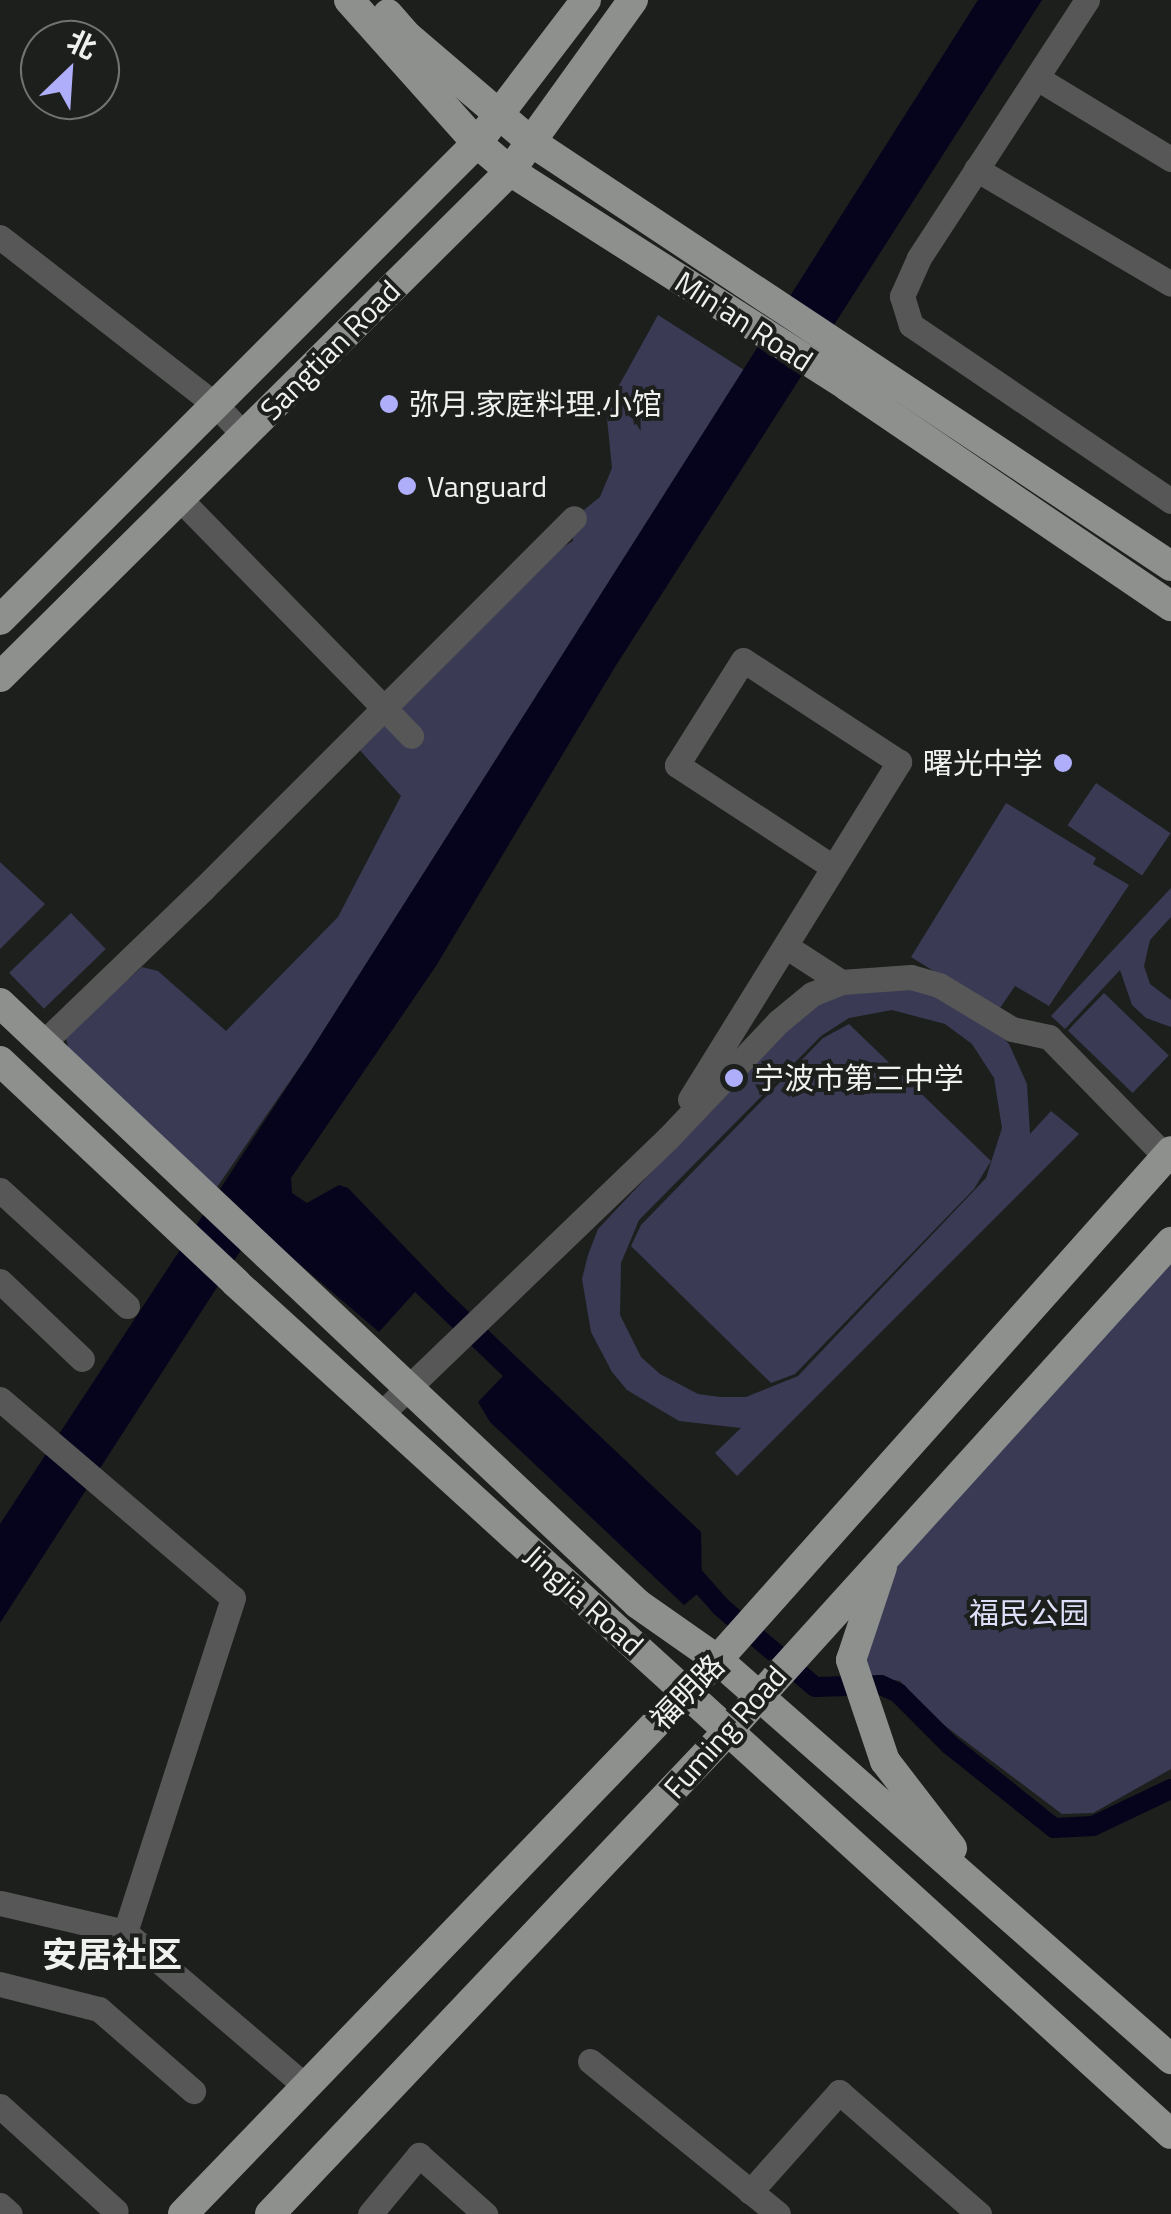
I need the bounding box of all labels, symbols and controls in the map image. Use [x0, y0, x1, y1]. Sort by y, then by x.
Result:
text: 北 [60, 19, 104, 70]
north arrow [20, 20, 120, 120]
street label: Min'an Road [669, 263, 819, 379]
street label: Sangtian Road [253, 273, 407, 427]
place label: 弥月.家庭料理.小馆 [409, 386, 662, 422]
marker: 弥月.家庭料理.小馆 [378, 393, 400, 415]
place label: Vanguard [427, 468, 547, 504]
marker: Vanguard [396, 475, 418, 497]
place label: 曙光中学 [923, 745, 1043, 781]
marker: 曙光中学 [1052, 752, 1074, 774]
place label: 宁波市第三中学 [754, 1060, 964, 1096]
marker: 宁波市第三中学 [723, 1067, 745, 1089]
street label: Jingjia Road [517, 1537, 651, 1663]
park label: 福民公园 [969, 1595, 1089, 1631]
street label: 福明路 [643, 1647, 731, 1737]
street label: Fuming Road [656, 1658, 794, 1806]
district label: 安居社区 [42, 1933, 182, 1975]

